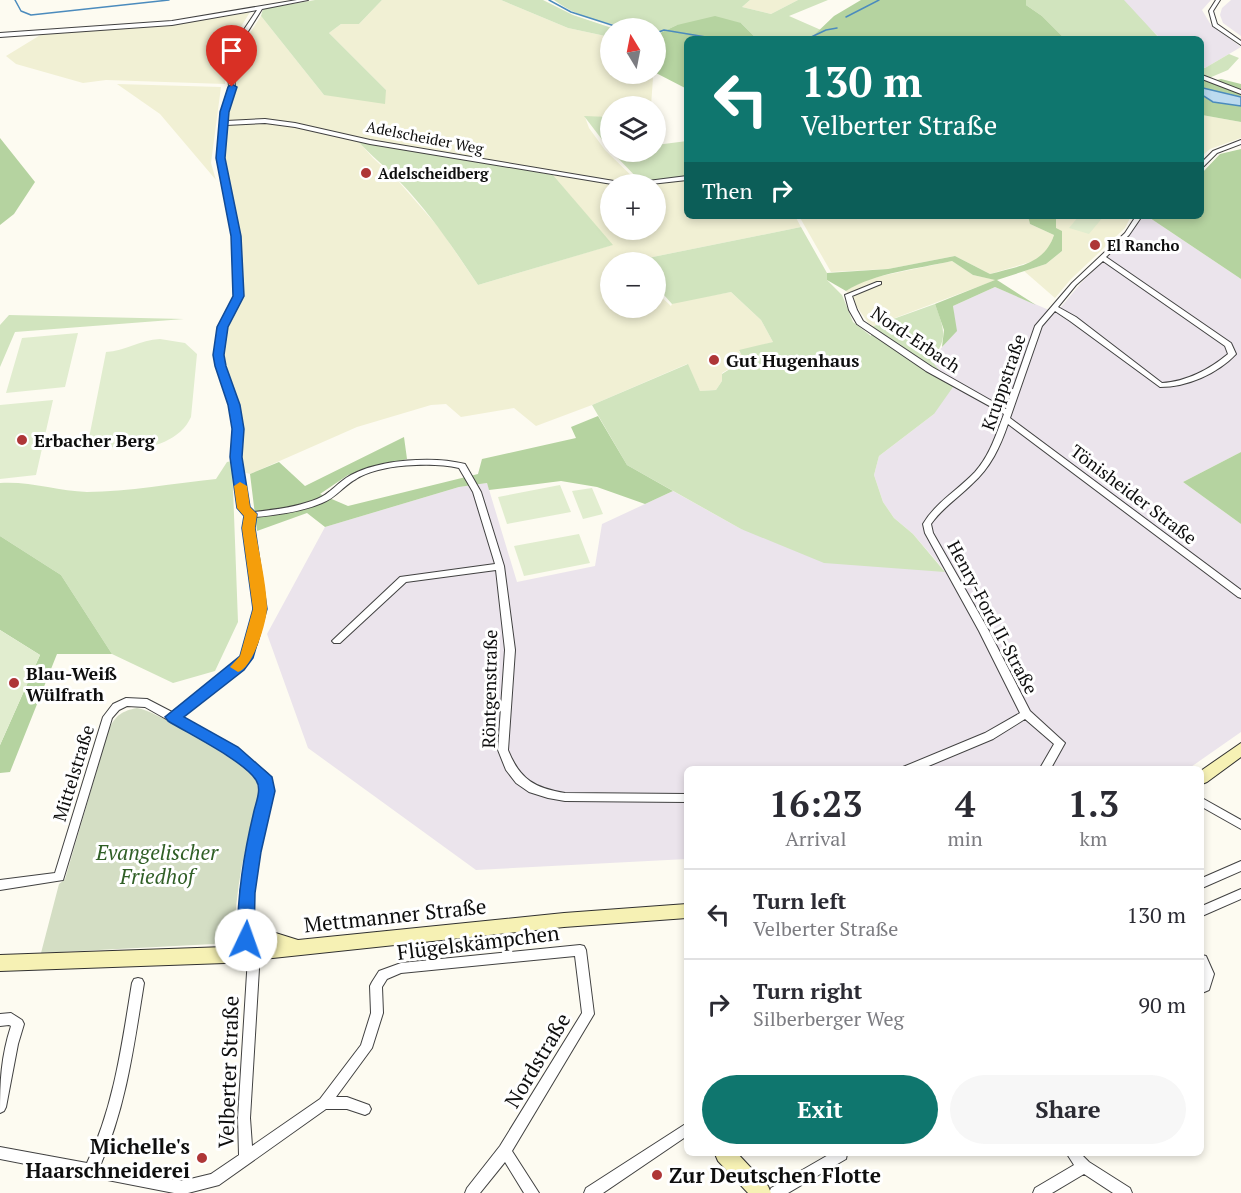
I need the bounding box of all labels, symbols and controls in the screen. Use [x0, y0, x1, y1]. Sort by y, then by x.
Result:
north arrow [600, 18, 666, 84]
map controls [600, 18, 666, 318]
pin [206, 25, 257, 87]
icon: arrive [215, 34, 248, 67]
text: 130 m [801, 53, 922, 109]
icon: left [702, 60, 780, 138]
button: layers [600, 96, 666, 162]
text: Velberter Straße [801, 107, 997, 143]
street label: Adelscheider Weg [365, 116, 486, 158]
place label: Adelscheidberg [378, 163, 489, 183]
marker: Adelscheidberg [359, 166, 373, 180]
button: + [600, 174, 666, 240]
icon: right [765, 174, 798, 207]
text: Then [702, 176, 753, 205]
place label: El Rancho [1107, 235, 1179, 255]
marker: El Rancho [1088, 238, 1102, 252]
button: − [600, 252, 666, 318]
street label: Nord-Erbach [867, 300, 966, 378]
street label: Kruppstraße [975, 331, 1031, 433]
place label: Gut Hugenhaus [726, 348, 859, 372]
marker: Gut Hugenhaus [707, 353, 721, 367]
place label: Erbacher Berg [34, 428, 156, 452]
marker: Erbacher Berg [15, 433, 29, 447]
street label: Tönisheider Straße [1066, 439, 1202, 549]
street label: Henry-Ford II-Straße [942, 536, 1044, 698]
street label: Röntgenstraße [476, 629, 502, 749]
place label: Blau-Weiß Wülfrath [26, 661, 117, 706]
marker: Blau-Weiß Wülfrath [7, 676, 21, 690]
street label: Mittelstraße [47, 722, 99, 824]
text: 16:23 [769, 780, 863, 827]
text: 4 [955, 780, 975, 827]
text: 1.3 [1068, 780, 1119, 827]
text: Arrival [785, 825, 846, 852]
text: min [948, 825, 983, 852]
text: km [1080, 825, 1107, 852]
park label: Evangelischer Friedhof [95, 838, 219, 890]
text: Turn left [753, 886, 846, 915]
street label: Mettmanner Straße [302, 891, 488, 939]
icon: left [702, 898, 735, 931]
text: 130 m [1126, 900, 1186, 929]
position arrow [214, 908, 278, 972]
text: Velberter Straße [753, 915, 898, 942]
street label: Flügelskämpchen [395, 918, 561, 966]
text: Turn right [753, 976, 862, 1005]
icon: right [702, 988, 735, 1021]
text: 90 m [1138, 990, 1186, 1019]
street label: Velberter Straße [211, 995, 245, 1149]
text: Silberberger Weg [753, 1005, 904, 1032]
street label: Nordstraße [498, 1007, 576, 1113]
button: Exit [702, 1075, 938, 1144]
button: Share [950, 1075, 1186, 1144]
place label: Michelle's Haarschneiderei [25, 1132, 190, 1184]
marker: Michelle's Haarschneiderei [195, 1151, 209, 1165]
place label: Zur Deutschen Flotte [669, 1161, 881, 1189]
marker: Zur Deutschen Flotte [650, 1168, 664, 1182]

